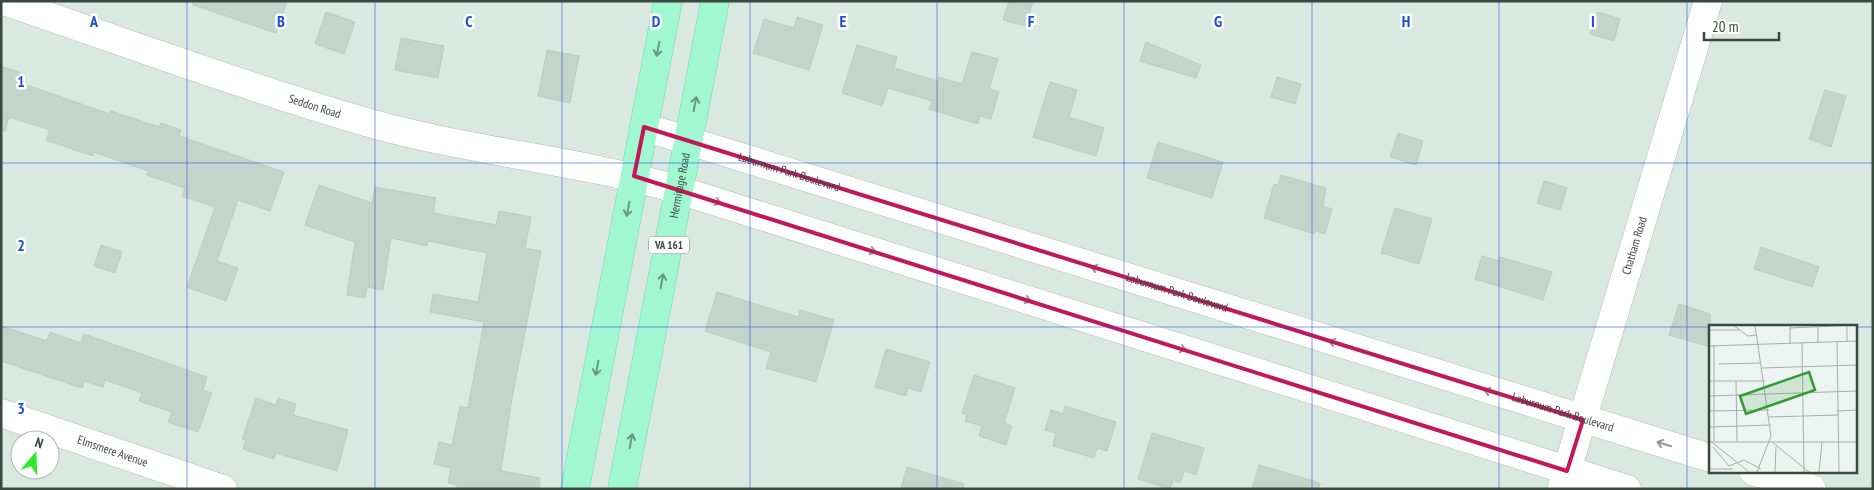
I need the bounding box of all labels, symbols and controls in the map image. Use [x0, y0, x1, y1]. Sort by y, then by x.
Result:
scale bar [1704, 10, 1779, 42]
text: A [89, 11, 99, 31]
text: B [277, 11, 285, 31]
text: C [465, 11, 473, 31]
text: D [652, 11, 661, 31]
text: E [840, 11, 847, 31]
text: F [1028, 11, 1035, 31]
text: G [1214, 11, 1222, 31]
text: H [1402, 11, 1410, 31]
text: I [1591, 11, 1595, 31]
text: 20 m [1712, 17, 1738, 36]
one-way arrow [653, 41, 663, 57]
text: 1 [17, 71, 25, 91]
street label: Seddon Road [287, 91, 343, 121]
one-way arrow [691, 97, 701, 113]
street label: Laburnum Park Boulevard [737, 149, 842, 194]
street label: Hermitage Road [666, 151, 693, 219]
one-way arrow [706, 197, 721, 206]
one-way arrow [622, 200, 632, 216]
street label: Chatham Road [1618, 215, 1650, 276]
text: 2 [17, 235, 25, 255]
road number: VA 161 [649, 236, 689, 254]
one-way arrow [861, 246, 876, 255]
one-way arrow [1090, 263, 1106, 273]
street label: Laburnum Park Boulevard [1124, 269, 1230, 315]
one-way arrow [657, 274, 667, 290]
one-way arrow [1015, 295, 1031, 304]
inset map [1709, 325, 1856, 472]
one-way arrow [1329, 338, 1345, 348]
one-way arrow [1170, 344, 1186, 353]
one-way arrow [592, 360, 602, 376]
one-way arrow [1484, 386, 1500, 396]
street label: Laburnum Park Boulevard [1510, 389, 1616, 435]
text: 3 [17, 398, 25, 418]
north arrow [10, 430, 60, 480]
street label: Elmsmere Avenue [76, 432, 150, 470]
text: N [33, 433, 46, 452]
one-way arrow [627, 433, 637, 449]
one-way arrow [1656, 439, 1672, 449]

